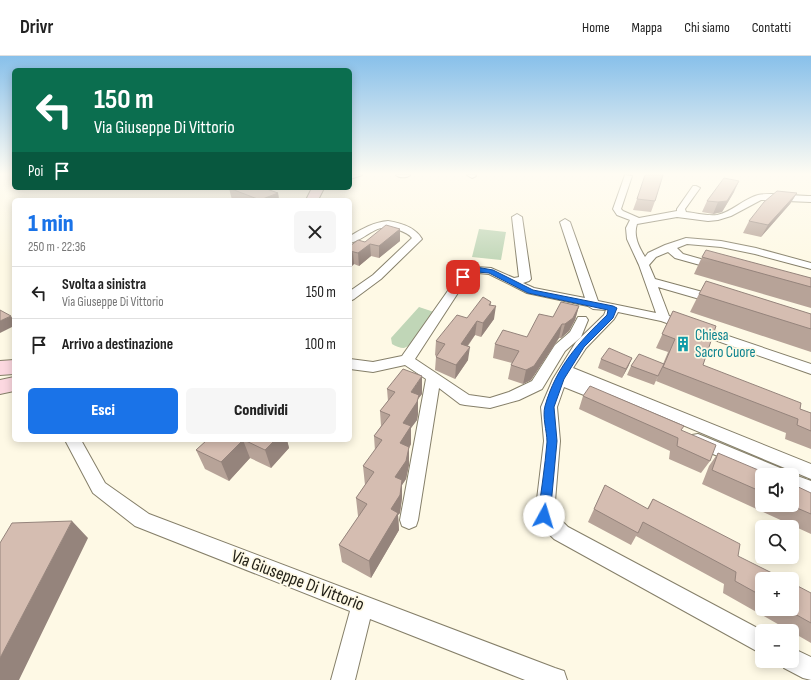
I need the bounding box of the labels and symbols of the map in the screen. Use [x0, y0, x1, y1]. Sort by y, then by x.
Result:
pin [446, 260, 480, 294]
place label: Chiesa Sacro Cuore [695, 326, 756, 362]
building icon: Chiesa Sacro Cuore [674, 335, 692, 353]
position arrow [523, 495, 565, 537]
street label: Via Giuseppe Di Vittorio [228, 545, 367, 615]

